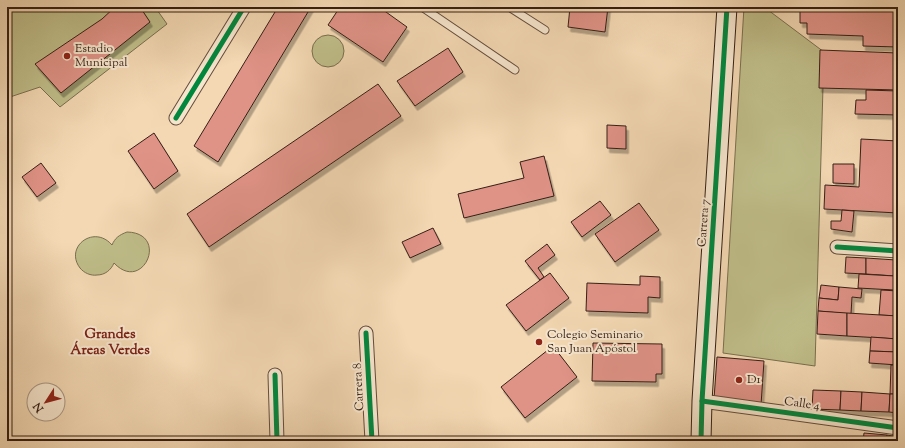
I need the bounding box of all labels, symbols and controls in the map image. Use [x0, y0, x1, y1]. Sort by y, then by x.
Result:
place label: Estadio Municipal [75, 40, 128, 72]
marker: Estadio Municipal [62, 51, 72, 61]
street label: Carrera 7 [693, 198, 715, 248]
district label: Grandes Áreas Verdes [70, 325, 150, 361]
place label: Colegio Seminario San Juan Apóstol [547, 326, 643, 358]
marker: Colegio Seminario San Juan Apóstol [534, 337, 544, 347]
street label: Carrera 8 [349, 363, 369, 411]
place label: D1 [747, 371, 761, 389]
marker: D1 [734, 375, 744, 385]
north arrow [26, 382, 66, 422]
street label: Calle 4 [783, 393, 821, 415]
text: N [30, 399, 48, 416]

